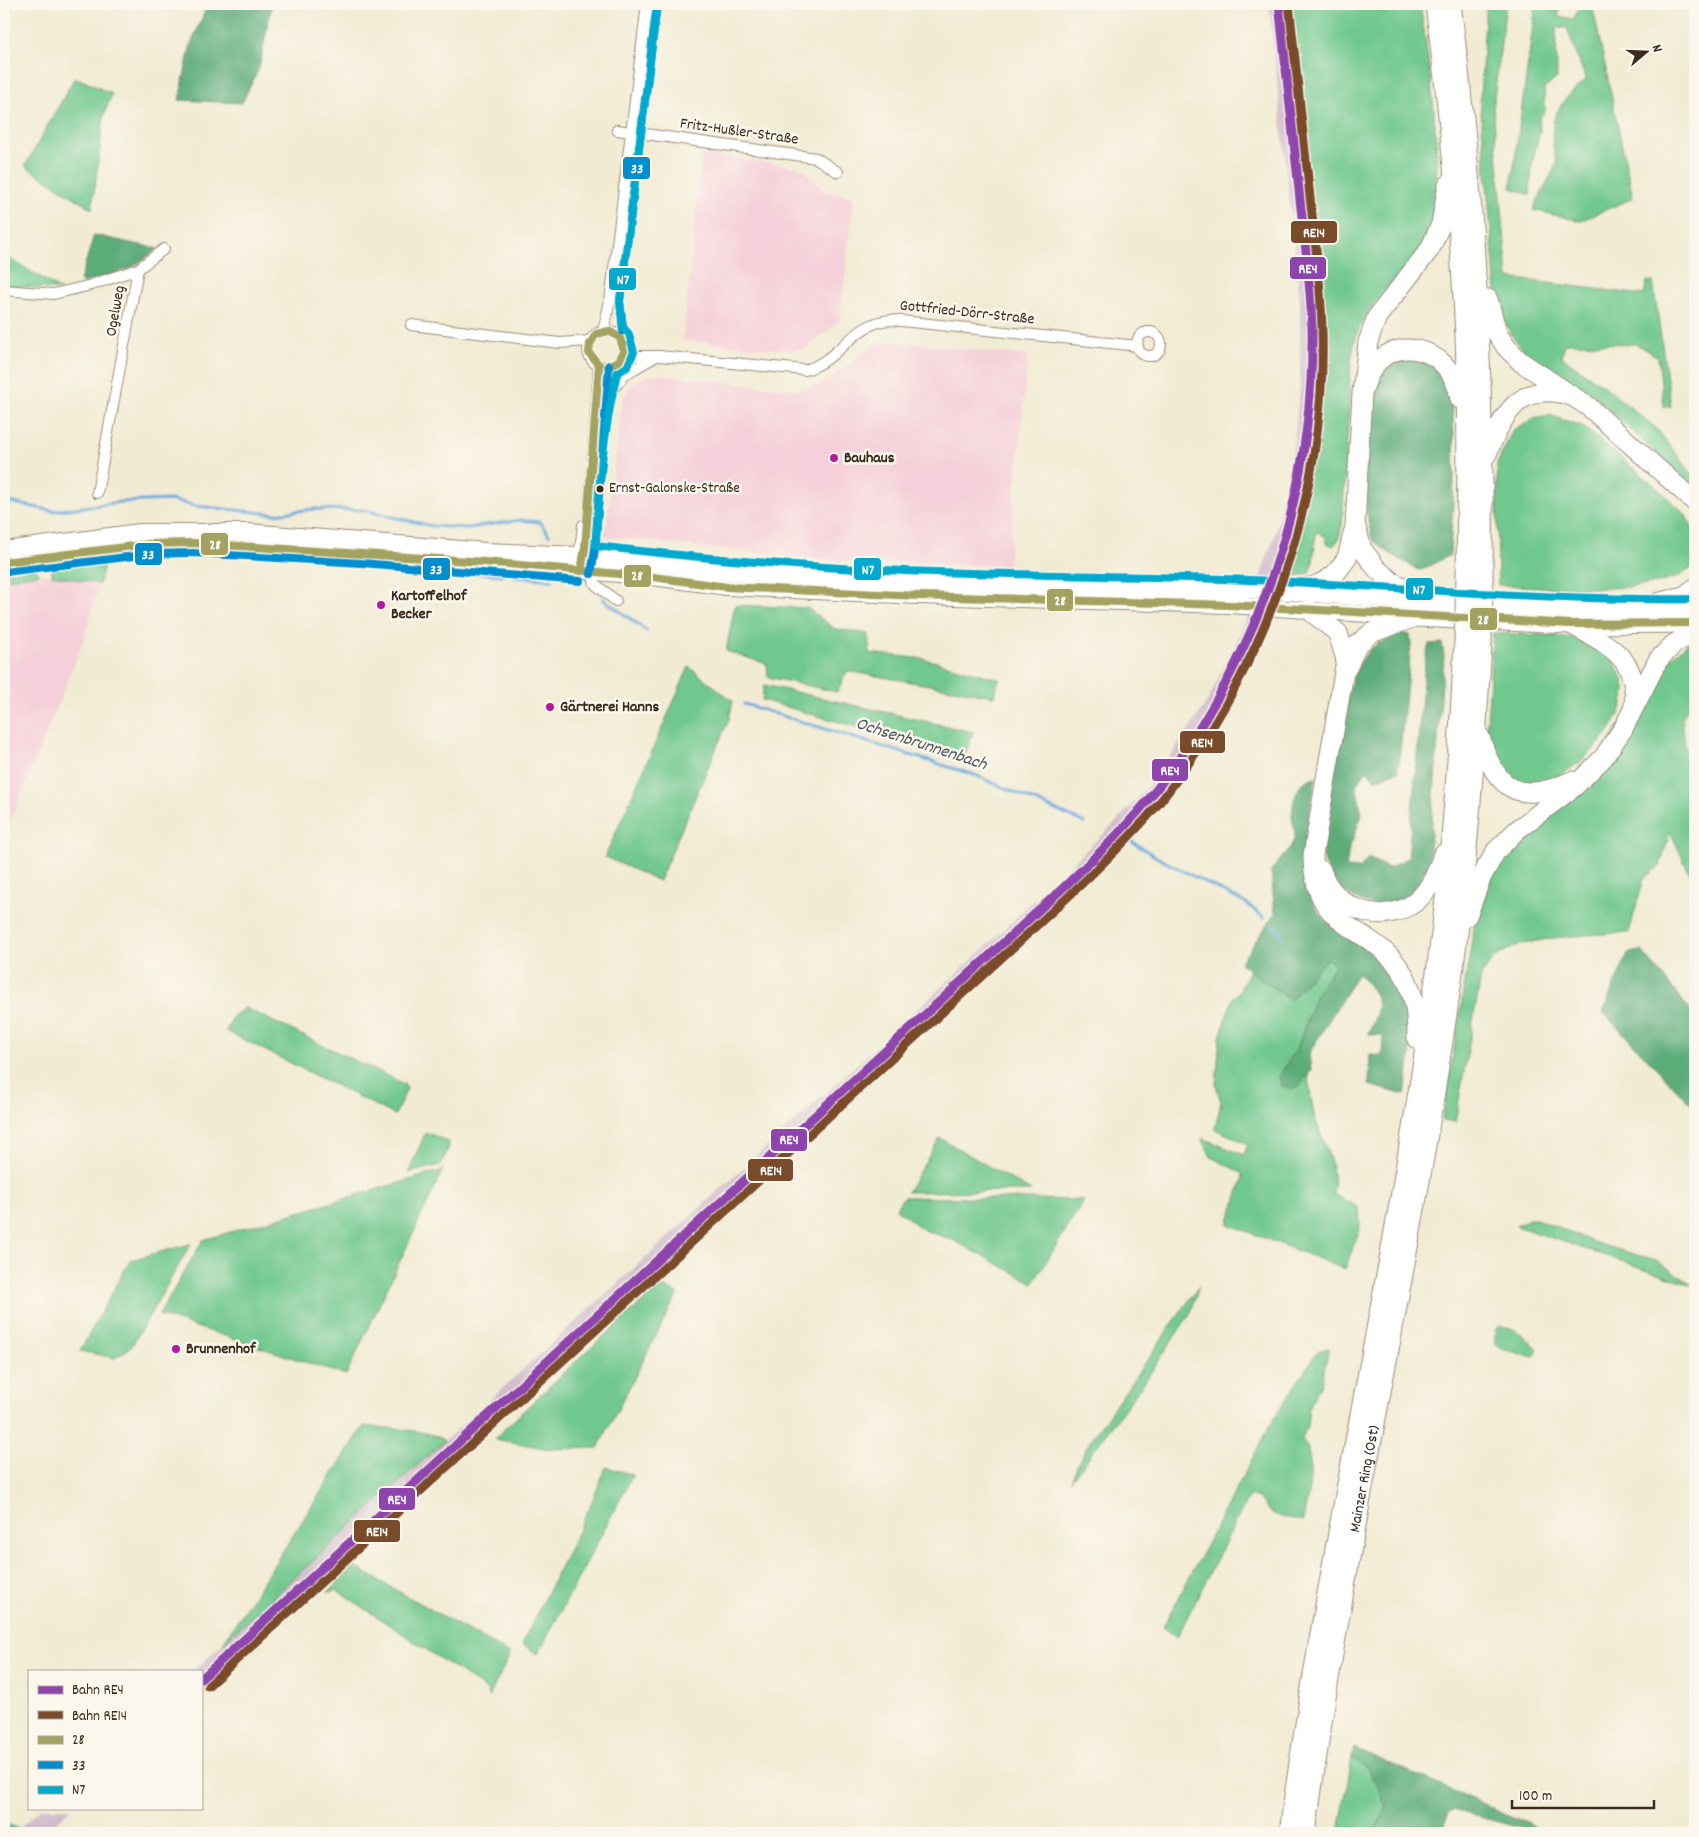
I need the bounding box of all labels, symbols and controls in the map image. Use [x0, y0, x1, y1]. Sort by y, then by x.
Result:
north arrow [1622, 28, 1672, 78]
text: N [1646, 42, 1667, 55]
street label: Fritz-Hußler-Straße [678, 112, 800, 152]
line badge: 33 [622, 156, 651, 180]
text: 33 [631, 160, 643, 180]
line badge: RE14 [1290, 220, 1338, 244]
text: RE14 [1303, 224, 1325, 244]
line badge: RE4 [1289, 256, 1327, 280]
text: RE4 [1299, 260, 1318, 280]
line badge: N7 [608, 267, 637, 291]
text: N7 [617, 271, 630, 291]
street label: Ogelweg [100, 284, 132, 338]
street label: Gottfried-Dörr-Straße [899, 294, 1035, 332]
place label: Bauhaus [844, 447, 895, 470]
marker: Bauhaus [828, 452, 840, 464]
place label: Ernst-Galonske-Straße [609, 478, 740, 500]
marker: Ernst-Galonske-Straße [595, 484, 605, 494]
line badge: 28 [200, 532, 229, 556]
text: 28 [209, 536, 221, 556]
line badge: 33 [134, 542, 163, 566]
text: 33 [142, 546, 154, 566]
line badge: 33 [422, 557, 451, 581]
line badge: N7 [853, 557, 882, 581]
text: 33 [430, 561, 442, 581]
text: N7 [862, 561, 875, 581]
line badge: 28 [623, 564, 652, 588]
text: 28 [631, 567, 643, 587]
line badge: N7 [1405, 577, 1434, 601]
text: N7 [1413, 581, 1426, 601]
place label: Kartoffelhof Becker [391, 585, 468, 626]
line badge: 28 [1046, 588, 1074, 612]
text: 28 [1054, 592, 1066, 612]
marker: Kartoffelhof Becker [375, 599, 387, 611]
line badge: 28 [1469, 607, 1498, 631]
text: 28 [1477, 611, 1489, 631]
place label: Gärtnerei Hanns [560, 696, 659, 719]
marker: Gärtnerei Hanns [544, 701, 556, 713]
water label: Ochsenbrunnenbach [852, 712, 990, 778]
line badge: RE14 [1179, 730, 1226, 754]
text: RE14 [1191, 734, 1213, 754]
line badge: RE4 [1151, 758, 1189, 782]
text: RE4 [1161, 762, 1180, 782]
line badge: RE4 [770, 1128, 808, 1152]
text: RE4 [780, 1131, 799, 1151]
line badge: RE14 [747, 1158, 794, 1182]
text: RE14 [760, 1162, 782, 1182]
place label: Brunnenhof [186, 1338, 257, 1361]
marker: Brunnenhof [170, 1343, 182, 1355]
street label: Mainzer Ring (Ost) [1343, 1423, 1386, 1534]
line badge: RE4 [378, 1487, 416, 1511]
text: RE4 [388, 1491, 407, 1511]
line badge: RE14 [353, 1519, 401, 1543]
text: RE14 [366, 1523, 388, 1543]
legend [28, 1670, 202, 1810]
text: Bahn RE4 [72, 1680, 124, 1702]
text: Bahn RE14 [72, 1706, 127, 1728]
text: 28 [72, 1730, 85, 1752]
text: 33 [72, 1756, 85, 1778]
scale bar [1512, 1777, 1654, 1809]
text: N7 [72, 1780, 85, 1802]
text: 100 m [1519, 1786, 1552, 1808]

